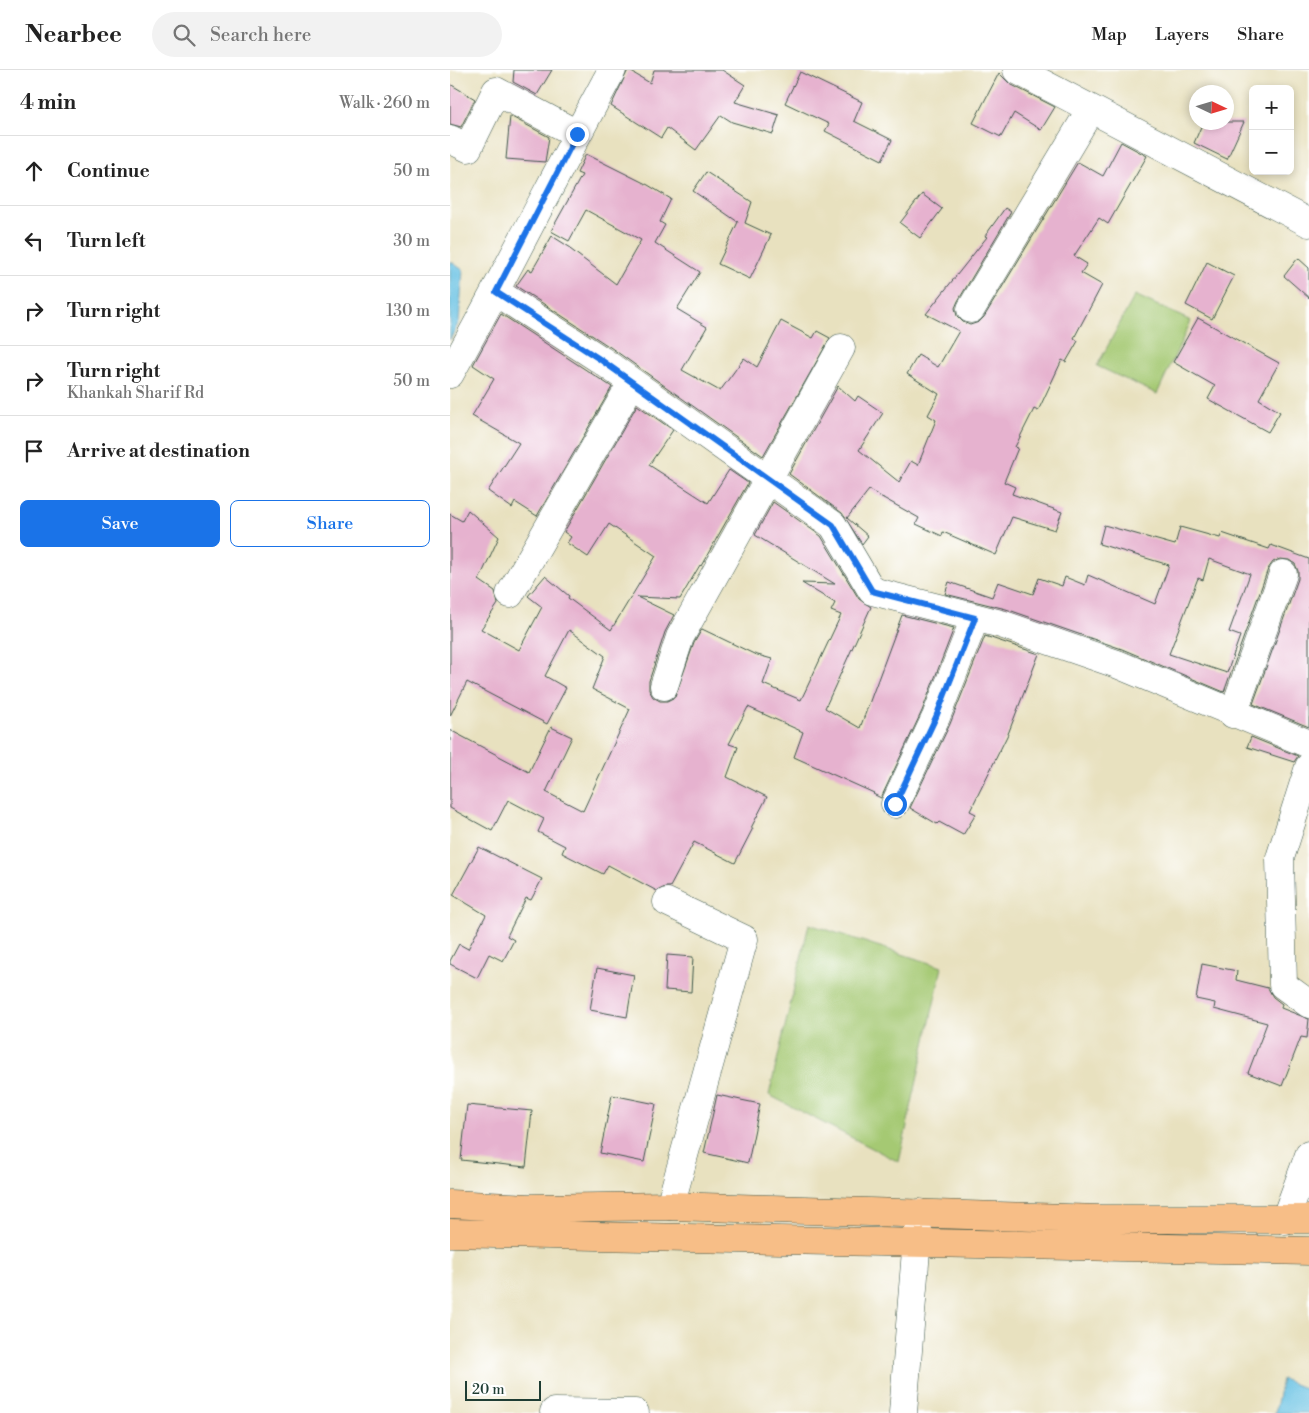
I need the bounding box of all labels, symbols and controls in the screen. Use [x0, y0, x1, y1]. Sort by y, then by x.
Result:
search box [152, 12, 502, 57]
text: Nearbee [25, 20, 122, 50]
icon: search [170, 21, 198, 49]
text: Search here [210, 23, 311, 47]
text: Map [1092, 23, 1127, 46]
text: Layers [1155, 23, 1209, 46]
text: Share [1237, 23, 1284, 46]
north arrow [1189, 85, 1234, 130]
map controls [1249, 85, 1294, 175]
button: + [1249, 85, 1294, 130]
text: 4 min [20, 90, 76, 116]
text: Walk · 260 m [339, 93, 430, 113]
route end [566, 123, 589, 146]
button: − [1249, 130, 1294, 175]
icon: ahead [20, 157, 48, 185]
text: Continue [67, 159, 150, 183]
text: 50 m [393, 161, 430, 181]
icon: left [20, 227, 48, 255]
text: Turn left [67, 229, 146, 253]
text: 30 m [393, 231, 430, 251]
icon: right [20, 297, 48, 325]
text: Turn right [67, 299, 160, 323]
text: 130 m [386, 301, 430, 321]
text: Turn right [67, 359, 160, 383]
icon: right [20, 367, 48, 395]
text: 50 m [393, 371, 430, 391]
text: Khankah Sharif Rd [67, 383, 204, 403]
icon: arrive [20, 437, 48, 465]
text: Arrive at destination [67, 439, 250, 463]
button: Save [20, 500, 220, 547]
button: Share [230, 500, 430, 547]
route start [884, 793, 907, 816]
scale bar [465, 1378, 541, 1401]
text: 20 m [472, 1381, 504, 1399]

